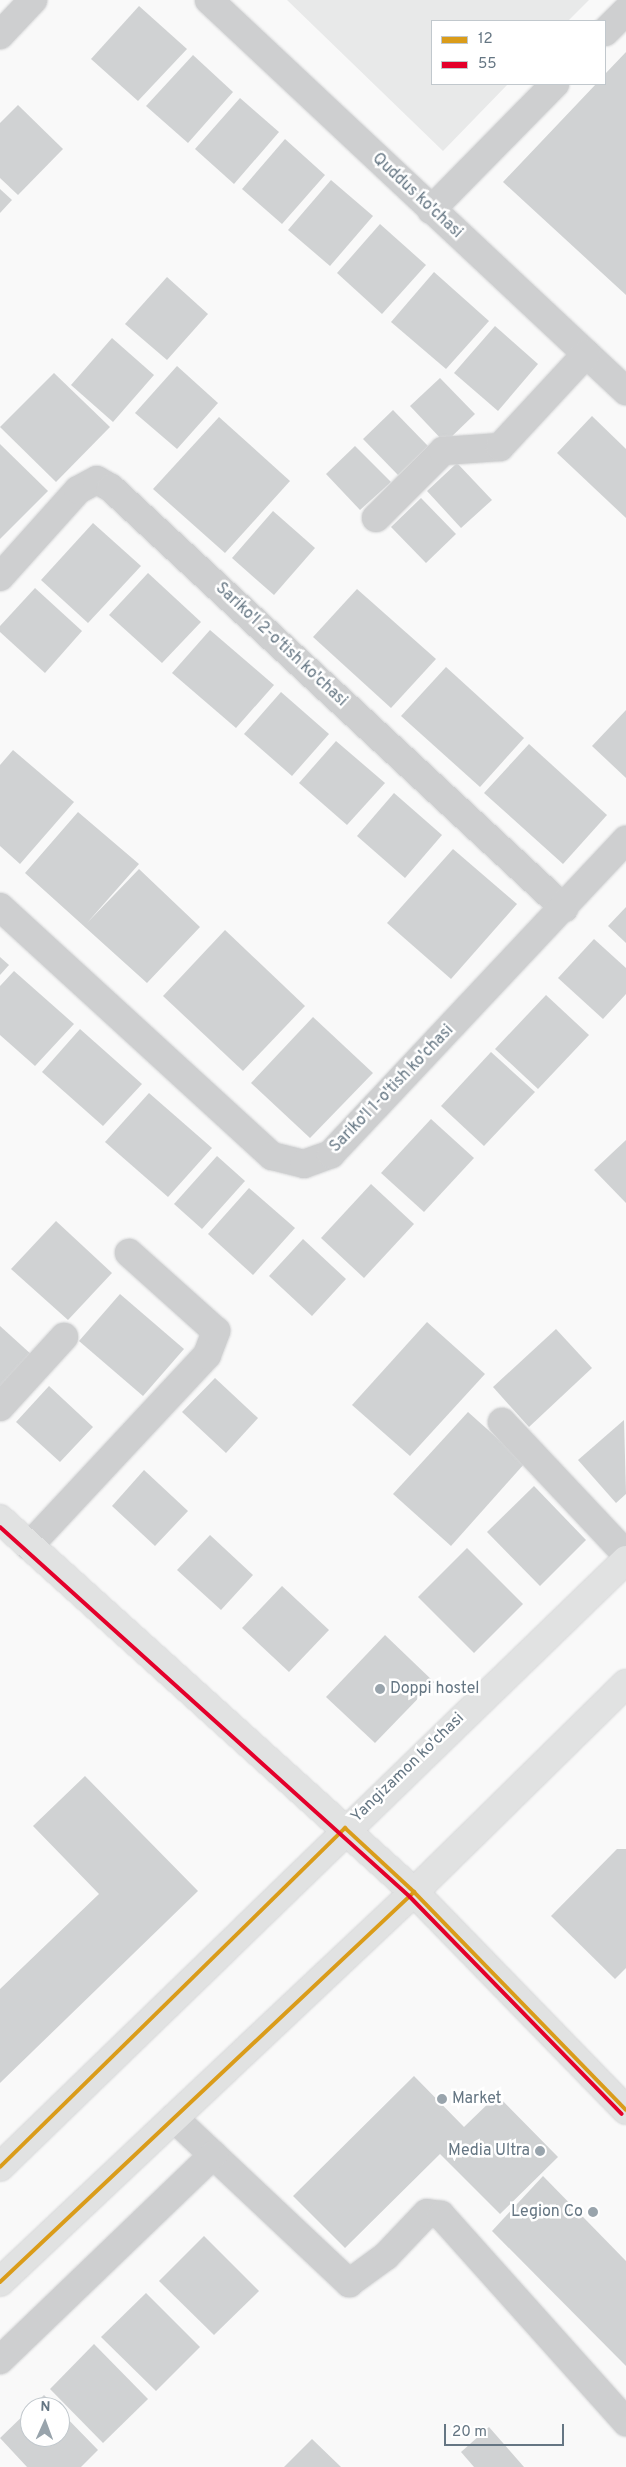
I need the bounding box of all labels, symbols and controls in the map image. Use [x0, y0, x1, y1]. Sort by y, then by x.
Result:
legend [431, 20, 606, 85]
text: 12 [478, 30, 493, 49]
text: 55 [478, 55, 497, 74]
street label: Quddus ko'chasi [368, 149, 466, 243]
street label: Sariko'l 2-o'tish ko'chasi [211, 579, 351, 711]
street label: Sariko'l 1-o'tish ko'chasi [326, 1021, 458, 1157]
place label: Doppi hostel [390, 1679, 479, 1699]
marker: Doppi hostel [374, 1683, 386, 1695]
street label: Yangizamon ko'chasi [348, 1709, 468, 1827]
place label: Market [452, 2089, 502, 2109]
marker: Market [436, 2093, 448, 2105]
place label: Media Ultra [448, 2141, 530, 2161]
marker: Media Ultra [534, 2145, 546, 2157]
place label: Legion Co [511, 2202, 583, 2222]
marker: Legion Co [587, 2206, 599, 2218]
north arrow [20, 2397, 70, 2447]
text: N [40, 2399, 51, 2416]
scale bar [446, 2414, 566, 2446]
text: 20 m [452, 2423, 487, 2442]

